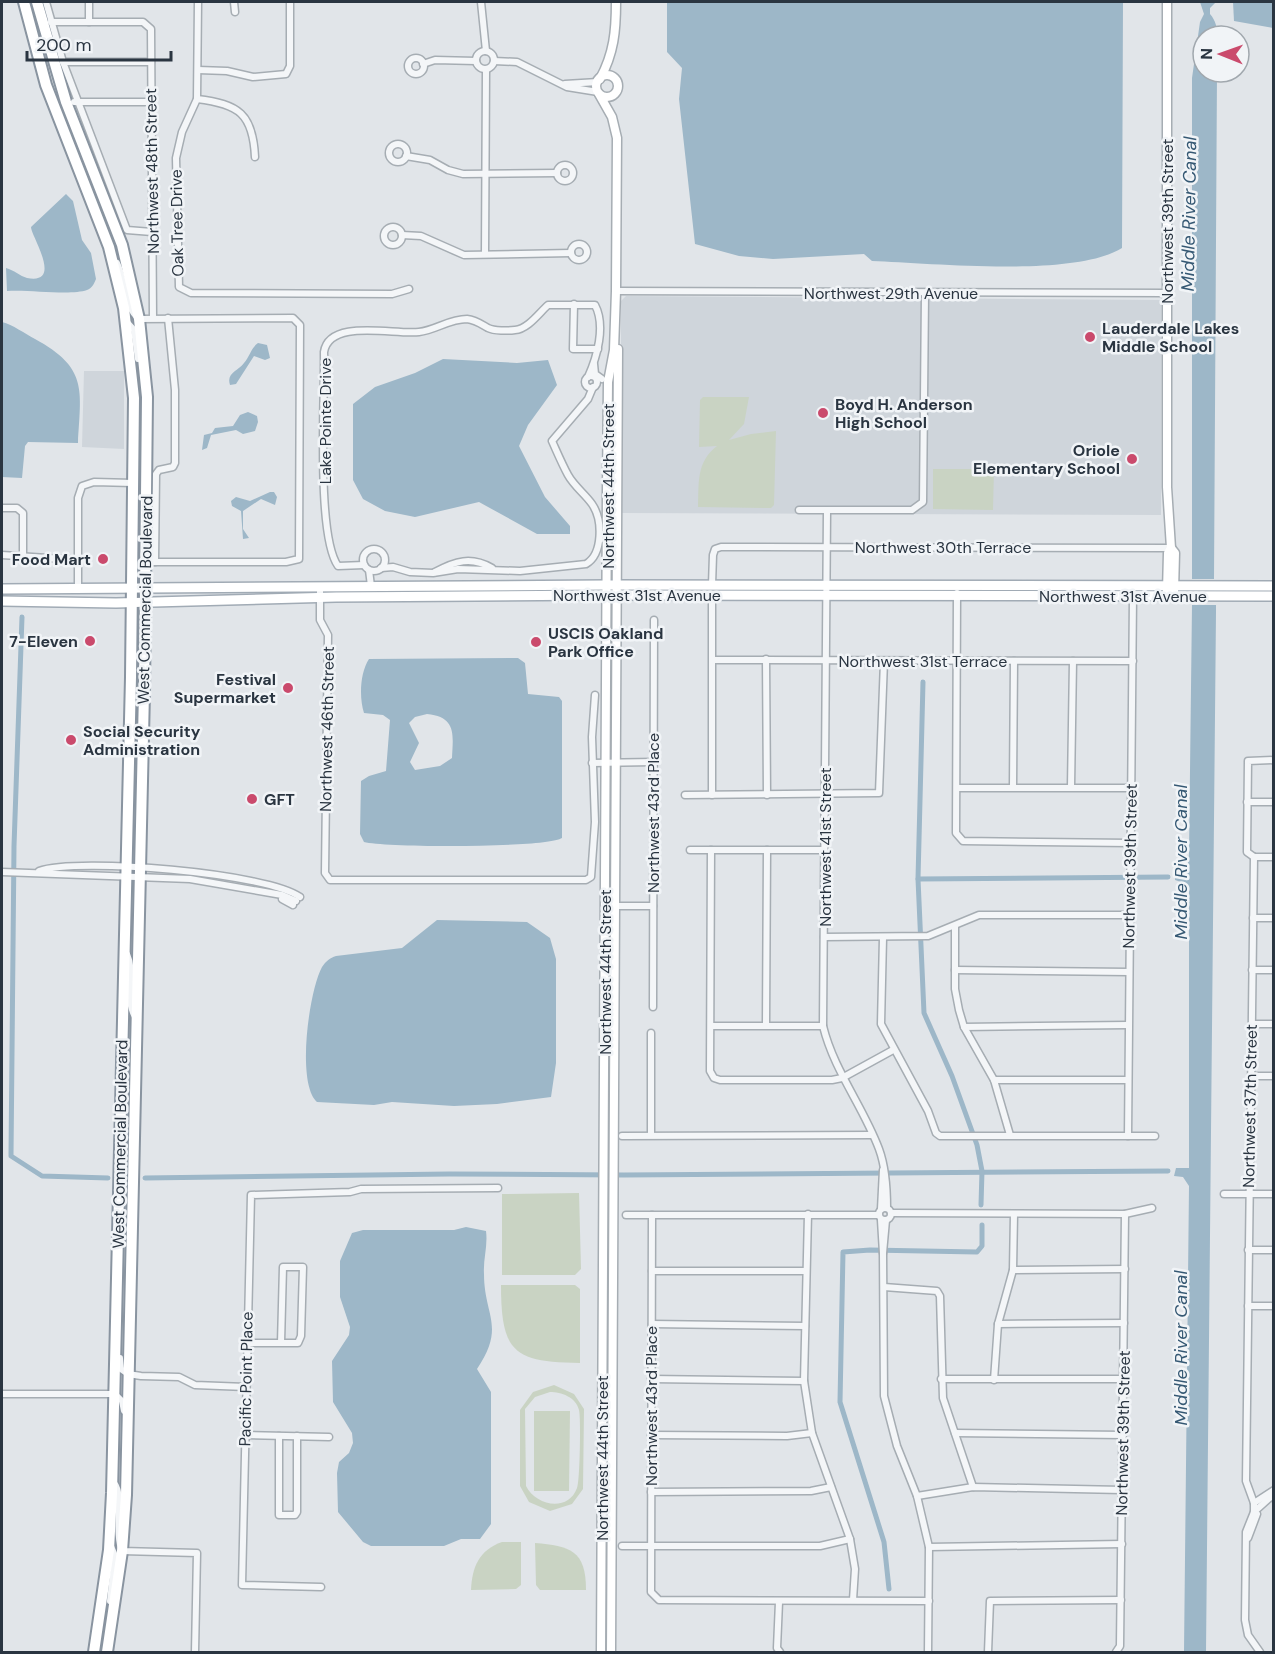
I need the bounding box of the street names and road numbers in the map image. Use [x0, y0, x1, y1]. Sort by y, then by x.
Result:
street label: Northwest 48th Street [140, 88, 164, 254]
street label: Northwest 39th Street [1157, 138, 1178, 304]
street label: Oak Tree Drive [166, 169, 188, 277]
street label: Northwest 29th Avenue [804, 283, 978, 304]
street label: Lake Pointe Drive [315, 358, 336, 484]
street label: Northwest 44th Street [598, 403, 619, 569]
street label: West Commercial Boulevard [133, 495, 157, 705]
street label: Northwest 30th Terrace [855, 537, 1031, 558]
street label: Northwest 31st Avenue [553, 585, 721, 606]
street label: Northwest 31st Avenue [1039, 586, 1207, 607]
street label: Northwest 46th Street [315, 646, 339, 812]
street label: Northwest 31st Terrace [839, 651, 1007, 672]
street label: Northwest 43rd Place [643, 733, 664, 893]
street label: Northwest 41st Street [815, 767, 836, 927]
street label: Northwest 39th Street [1118, 783, 1142, 949]
street label: Northwest 44th Street [595, 889, 616, 1055]
street label: Northwest 37th Street [1238, 1024, 1262, 1188]
street label: West Commercial Boulevard [108, 1039, 132, 1249]
street label: Pacific Point Place [234, 1311, 258, 1447]
street label: Northwest 43rd Place [641, 1326, 662, 1486]
street label: Northwest 39th Street [1111, 1350, 1135, 1516]
street label: Northwest 44th Street [592, 1375, 613, 1541]

